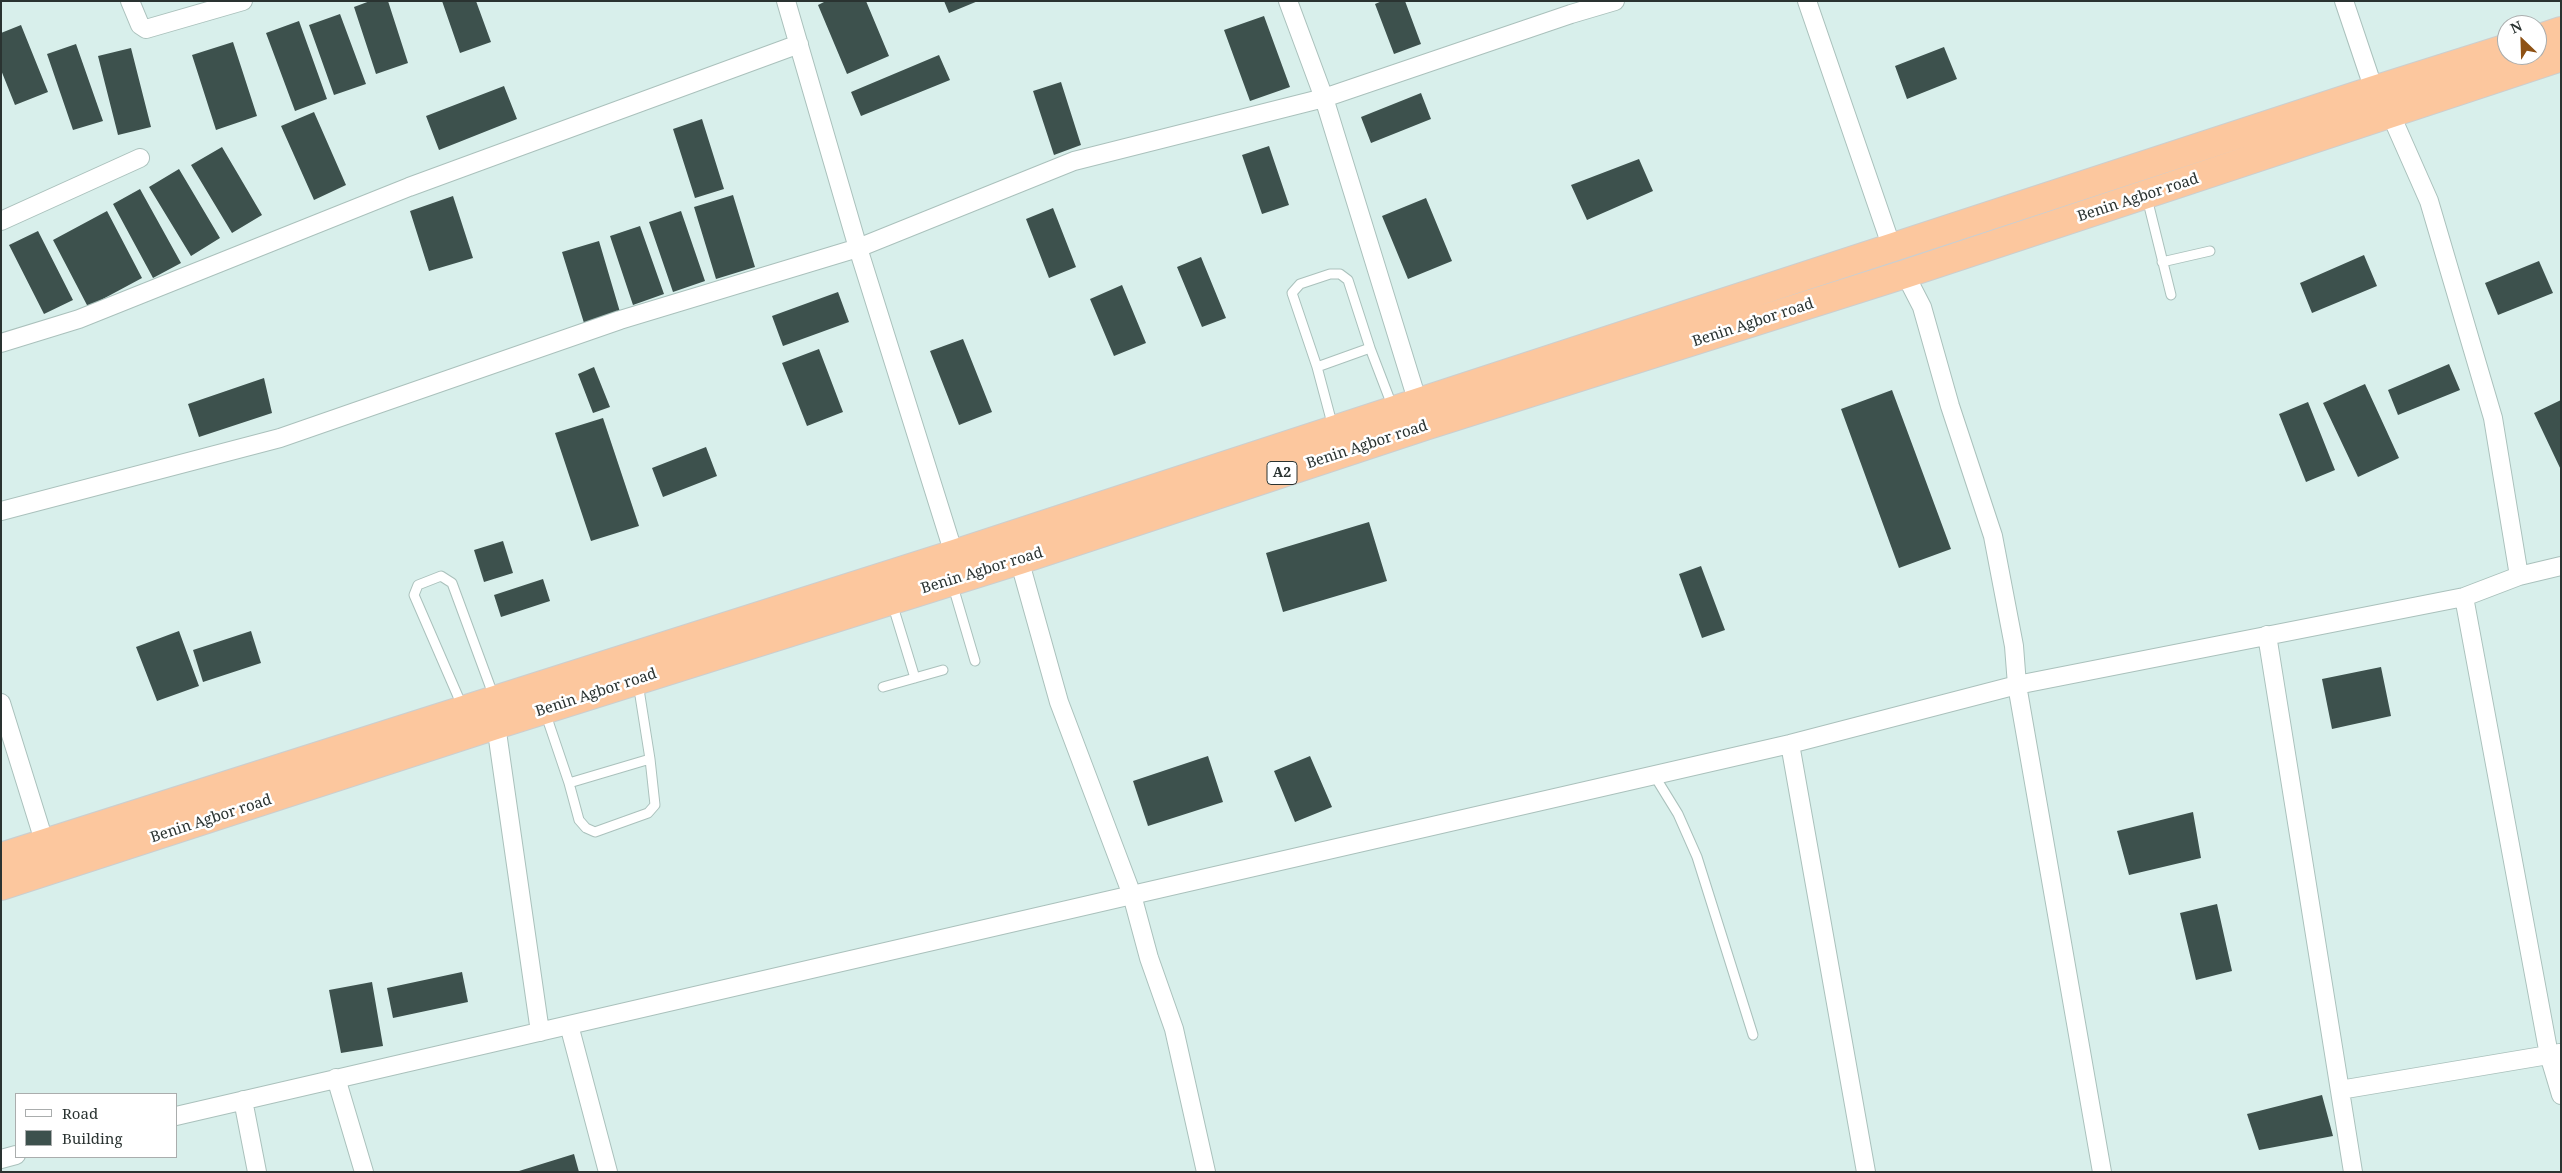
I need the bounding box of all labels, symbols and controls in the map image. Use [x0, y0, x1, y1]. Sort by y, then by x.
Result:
north arrow [2497, 15, 2547, 65]
text: N [2507, 16, 2525, 38]
street label: Benin Agbor road [2075, 170, 2201, 226]
street label: Benin Agbor road [1690, 295, 1816, 351]
street label: Benin Agbor road [1304, 417, 1430, 473]
road number: A2 [1267, 462, 1297, 484]
street label: Benin Agbor road [919, 544, 1045, 598]
street label: Benin Agbor road [533, 665, 659, 721]
street label: Benin Agbor road [148, 791, 274, 847]
legend [15, 1093, 178, 1158]
text: Road [62, 1103, 98, 1123]
text: Building [62, 1128, 123, 1148]

